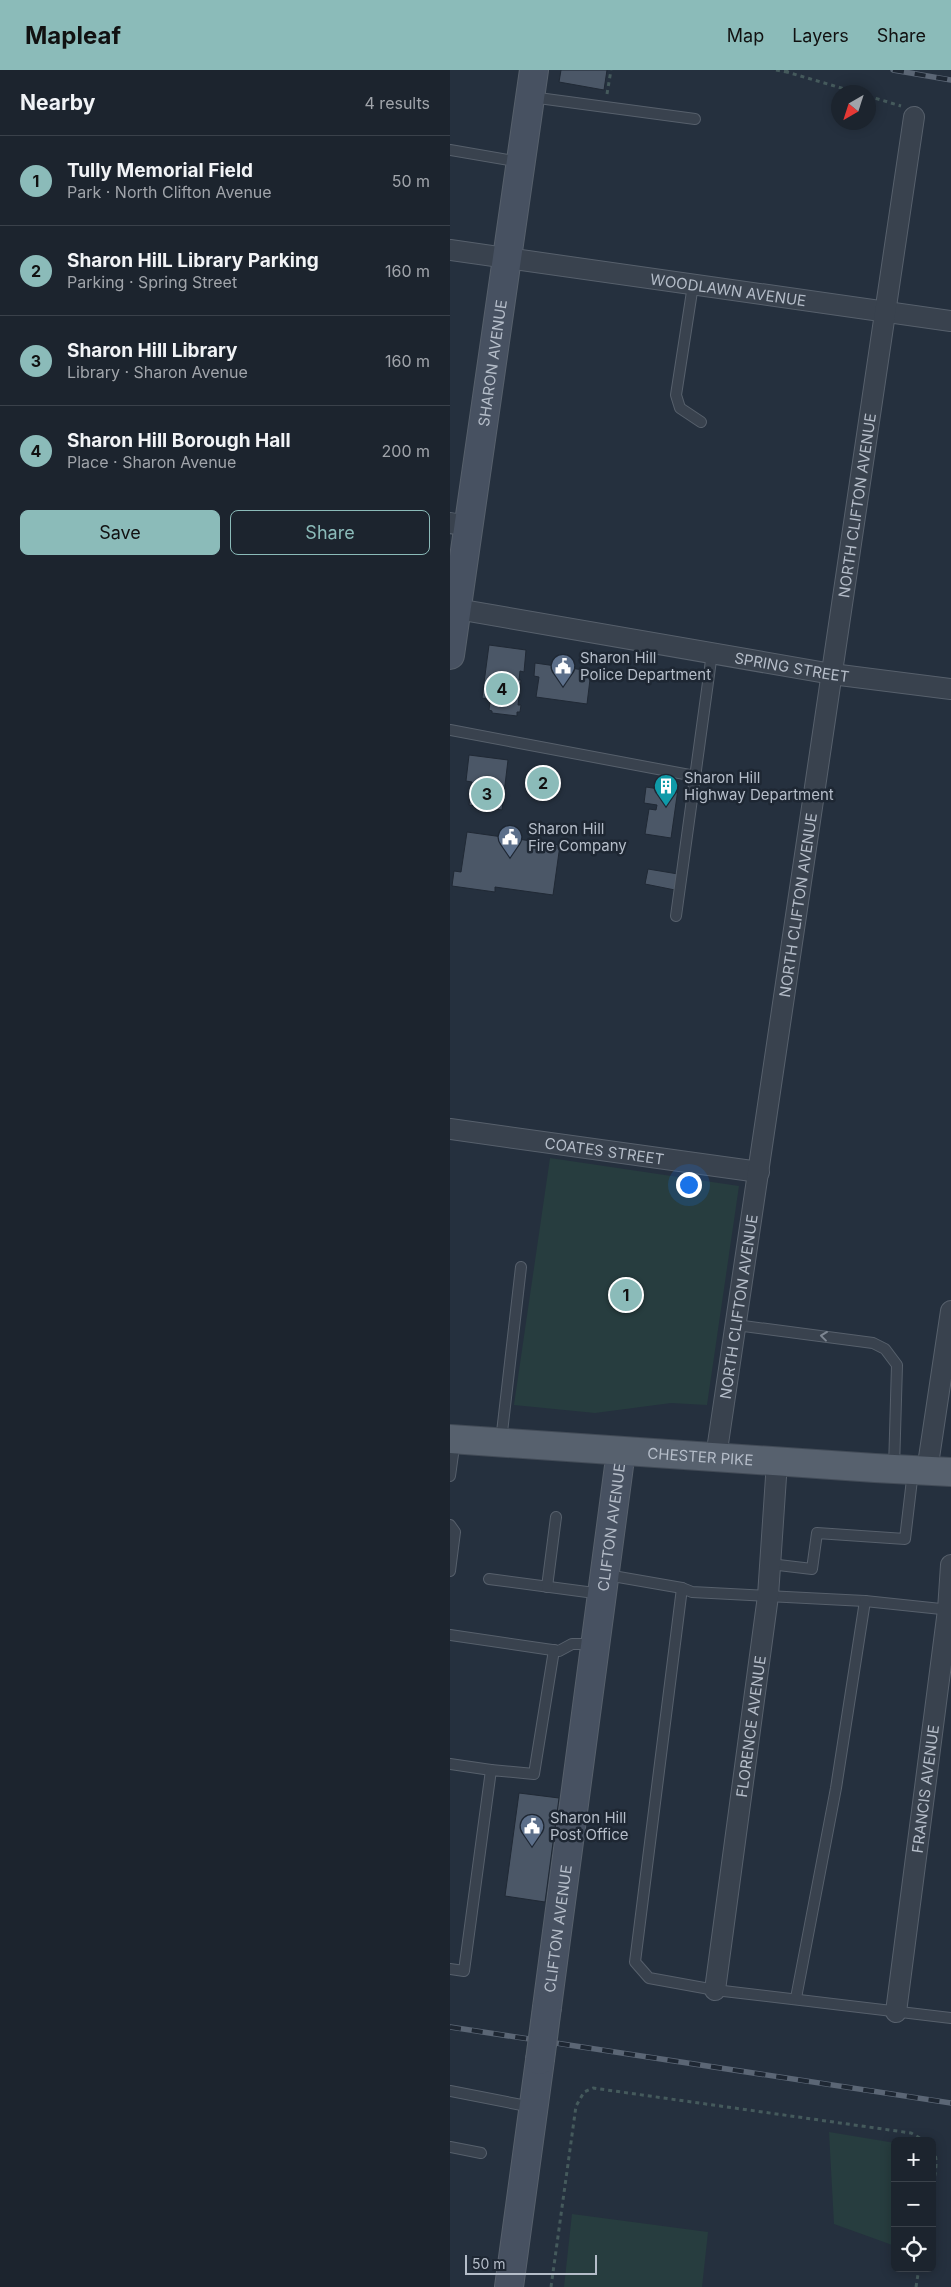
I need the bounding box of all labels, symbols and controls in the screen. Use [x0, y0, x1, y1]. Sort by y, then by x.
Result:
text: Mapleaf [25, 21, 121, 50]
text: Map [727, 25, 764, 46]
text: Layers [792, 25, 849, 46]
text: Share [877, 25, 926, 46]
north arrow [831, 85, 876, 130]
text: Nearby [20, 90, 95, 115]
text: 4 results [365, 93, 430, 113]
text: Tully Memorial Field [67, 159, 253, 182]
text: 1 [33, 171, 39, 191]
text: 50 m [392, 171, 430, 191]
text: Park · North Clifton Avenue [67, 182, 272, 202]
text: Sharon HilL Library Parking [67, 249, 319, 272]
text: 2 [31, 261, 41, 281]
text: 160 m [385, 261, 430, 281]
street label: WOODLAWN AVENUE [649, 269, 807, 310]
text: Parking · Spring Street [67, 272, 237, 292]
street label: SHARON AVENUE [473, 298, 510, 428]
text: Sharon Hill Library [67, 339, 238, 362]
text: 3 [31, 351, 41, 371]
text: 160 m [385, 351, 430, 371]
text: Library · Sharon Avenue [67, 362, 248, 382]
street label: NORTH CLIFTON AVENUE [834, 412, 880, 599]
text: Sharon Hill Borough Hall [67, 429, 291, 452]
text: 4 [31, 441, 41, 461]
text: 200 m [382, 441, 430, 461]
text: Place · Sharon Avenue [67, 452, 236, 472]
button: Save [20, 510, 220, 555]
button: Share [230, 510, 430, 555]
place label: Sharon Hill Police Department [580, 648, 711, 684]
street label: SPRING STREET [733, 648, 851, 686]
public building icon: Sharon Hill Police Department [550, 653, 576, 687]
pin: 4 [486, 670, 518, 708]
pin: 2 [527, 764, 559, 802]
place label: Sharon Hill Highway Department [684, 768, 834, 804]
building icon: Sharon Hill Highway Department [653, 773, 679, 807]
pin: 3 [471, 775, 503, 813]
street label: NORTH CLIFTON AVENUE [775, 811, 821, 999]
place label: Sharon Hill Fire Company [528, 819, 627, 855]
public building icon: Sharon Hill Fire Company [497, 824, 523, 858]
street label: COATES STREET [544, 1133, 665, 1168]
your location [676, 1172, 702, 1198]
street label: NORTH CLIFTON AVENUE [715, 1213, 761, 1400]
pin: 1 [610, 1276, 642, 1314]
one-way arrow [820, 1331, 828, 1342]
street label: CHESTER PIKE [647, 1443, 754, 1469]
street label: CLIFTON AVENUE [593, 1462, 629, 1592]
street label: FLORENCE AVENUE [732, 1654, 769, 1798]
street label: FRANCIS AVENUE [907, 1724, 943, 1854]
place label: Sharon Hill Post Office [550, 1808, 628, 1844]
public building icon: Sharon Hill Post Office [519, 1813, 545, 1847]
street label: CLIFTON AVENUE [540, 1864, 575, 1994]
map controls [891, 2137, 936, 2272]
button: + [891, 2137, 936, 2182]
button: − [891, 2182, 936, 2227]
button: locate [891, 2227, 936, 2272]
scale bar [465, 2252, 598, 2275]
text: 50 m [472, 2255, 506, 2272]

